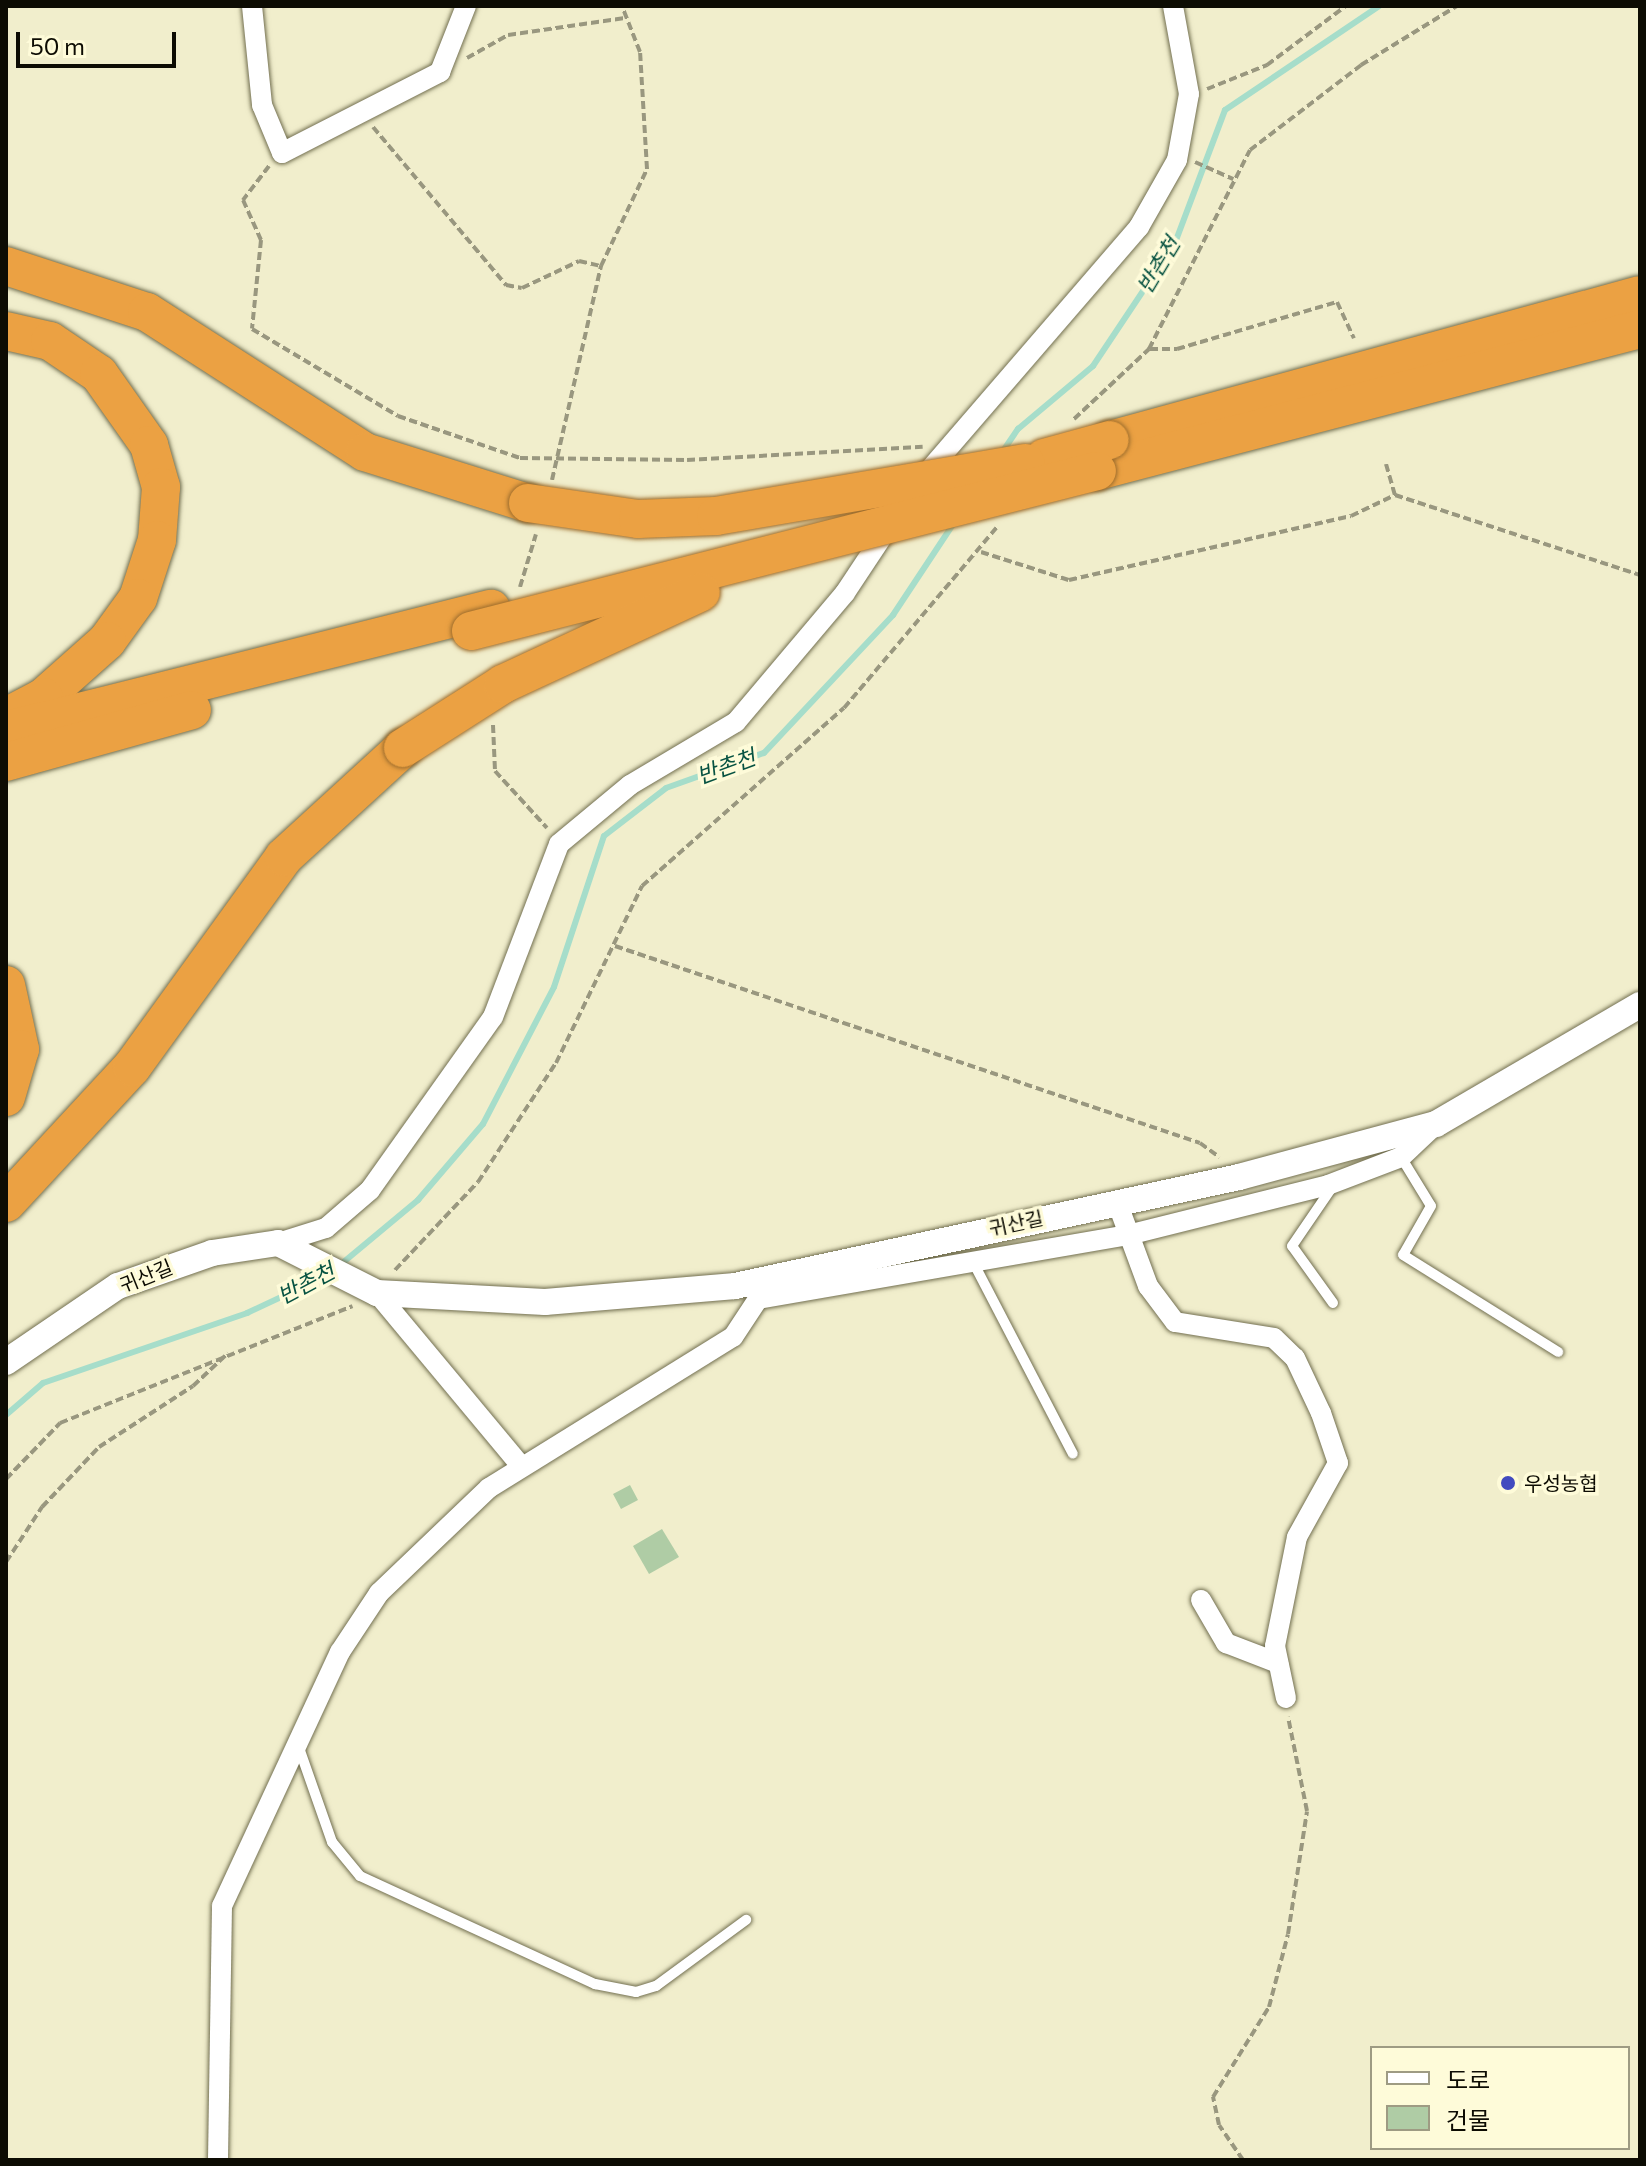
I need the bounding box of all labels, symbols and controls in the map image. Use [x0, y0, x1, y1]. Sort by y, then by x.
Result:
scale bar [20, 16, 180, 66]
text: 50 m [30, 31, 85, 60]
water label: 반촌천 [1131, 232, 1185, 298]
water label: 반촌천 [693, 743, 759, 789]
street label: 귀산길 [987, 1206, 1045, 1240]
street label: 귀산길 [116, 1255, 176, 1297]
water label: 반촌천 [273, 1257, 339, 1309]
place label: 우성농협 [1524, 1471, 1598, 1495]
marker: 우성농협 [1499, 1474, 1517, 1492]
legend [1370, 2046, 1630, 2150]
text: 도로 [1446, 2065, 1490, 2094]
text: 건물 [1446, 2105, 1490, 2134]

